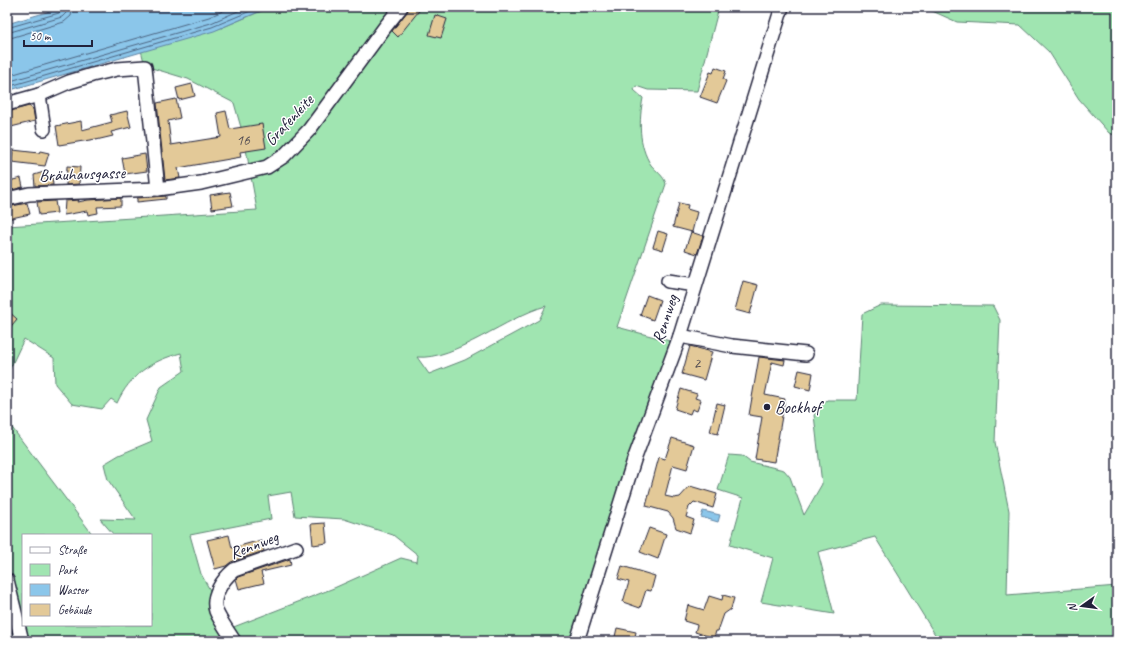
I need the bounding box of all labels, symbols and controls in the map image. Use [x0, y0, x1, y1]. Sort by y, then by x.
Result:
scale bar [24, 22, 92, 48]
text: 50 m [30, 28, 52, 44]
street label: Grafenleite [260, 89, 319, 150]
house number: 16 [236, 131, 251, 150]
street label: Bräuhausgasse [39, 162, 127, 186]
street label: Rennweg [647, 291, 683, 346]
house number: 2 [694, 354, 702, 373]
place label: Bockhof [775, 397, 825, 418]
marker: Bockhof [762, 402, 772, 412]
street label: Rennweg [227, 526, 282, 564]
legend [22, 534, 152, 626]
text: Straße [58, 542, 87, 558]
text: Park [58, 562, 79, 578]
text: Wasser [58, 582, 90, 598]
north arrow [1062, 586, 1102, 626]
text: N [1064, 601, 1080, 613]
text: Gebäude [58, 602, 92, 618]

